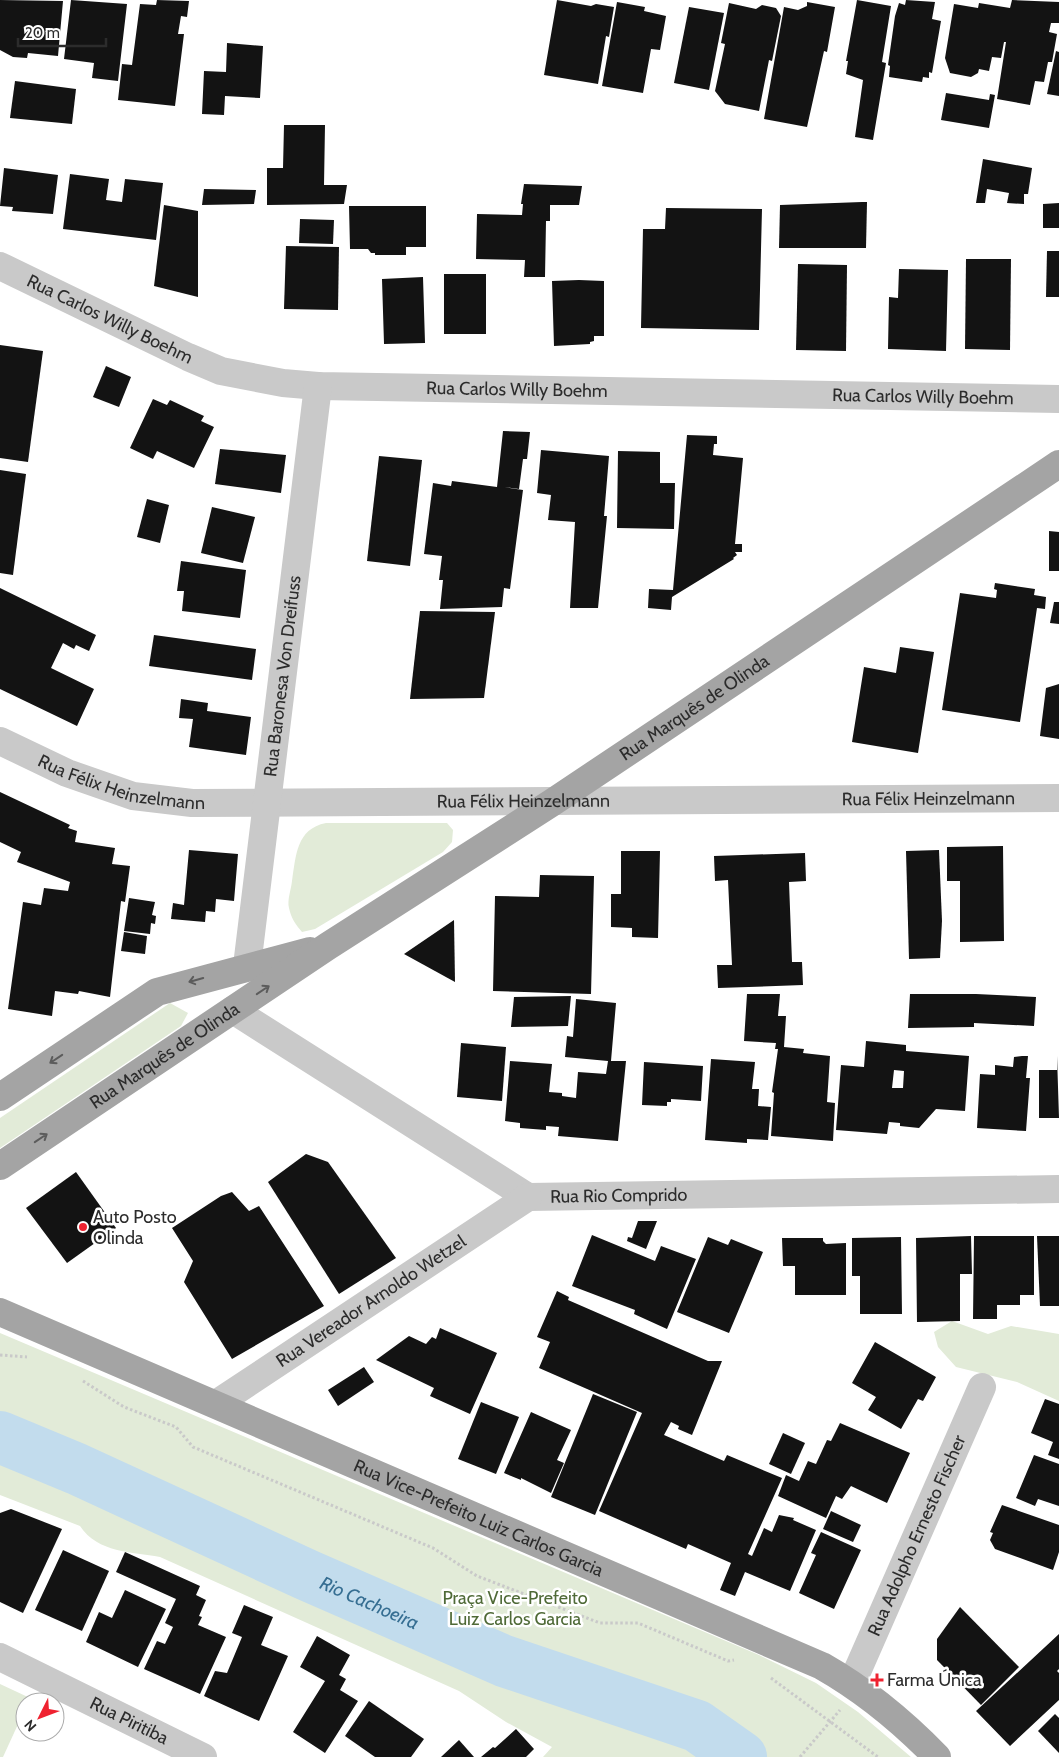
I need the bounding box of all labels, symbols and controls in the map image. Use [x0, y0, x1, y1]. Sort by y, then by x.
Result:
scale bar [18, 15, 105, 47]
text: 20 m [25, 24, 60, 42]
street label: Rua Carlos Willy Boehm [23, 270, 196, 369]
street label: Rua Carlos Willy Boehm [426, 377, 608, 402]
street label: Rua Carlos Willy Boehm [832, 384, 1014, 409]
street label: Rua Baronesa Von Dreifuss [259, 574, 306, 778]
street label: Rua Marquês de Olinda [615, 650, 774, 765]
street label: Rua Félix Heinzelmann [34, 750, 205, 814]
street label: Rua Félix Heinzelmann [842, 787, 1015, 810]
street label: Rua Félix Heinzelmann [437, 790, 610, 813]
one-way arrow [189, 976, 205, 986]
one-way arrow [256, 985, 270, 995]
street label: Rua Marquês de Olinda [85, 998, 244, 1114]
one-way arrow [49, 1054, 63, 1064]
one-way arrow [33, 1133, 47, 1143]
street label: Rua Rio Comprido [550, 1184, 688, 1208]
place label: Auto Posto Olinda [93, 1206, 177, 1249]
marker: Auto Posto Olinda [77, 1221, 89, 1233]
street label: Rua Vereador Arnoldo Wetzel [272, 1230, 471, 1372]
street label: Rua Adolpho Ernesto Fischer [863, 1431, 971, 1639]
street label: Rua Vice-Prefeito Luiz Carlos Garcia [350, 1455, 607, 1582]
water label: Rio Cachoeira [317, 1571, 422, 1634]
park label: Praça Vice-Prefeito Luiz Carlos Garcia [442, 1587, 588, 1630]
place label: Farma Única [887, 1669, 982, 1691]
marker: Farma Única [871, 1674, 883, 1686]
north arrow [15, 1692, 65, 1742]
street label: Rua Piritiba [86, 1692, 172, 1749]
text: N [20, 1716, 40, 1735]

